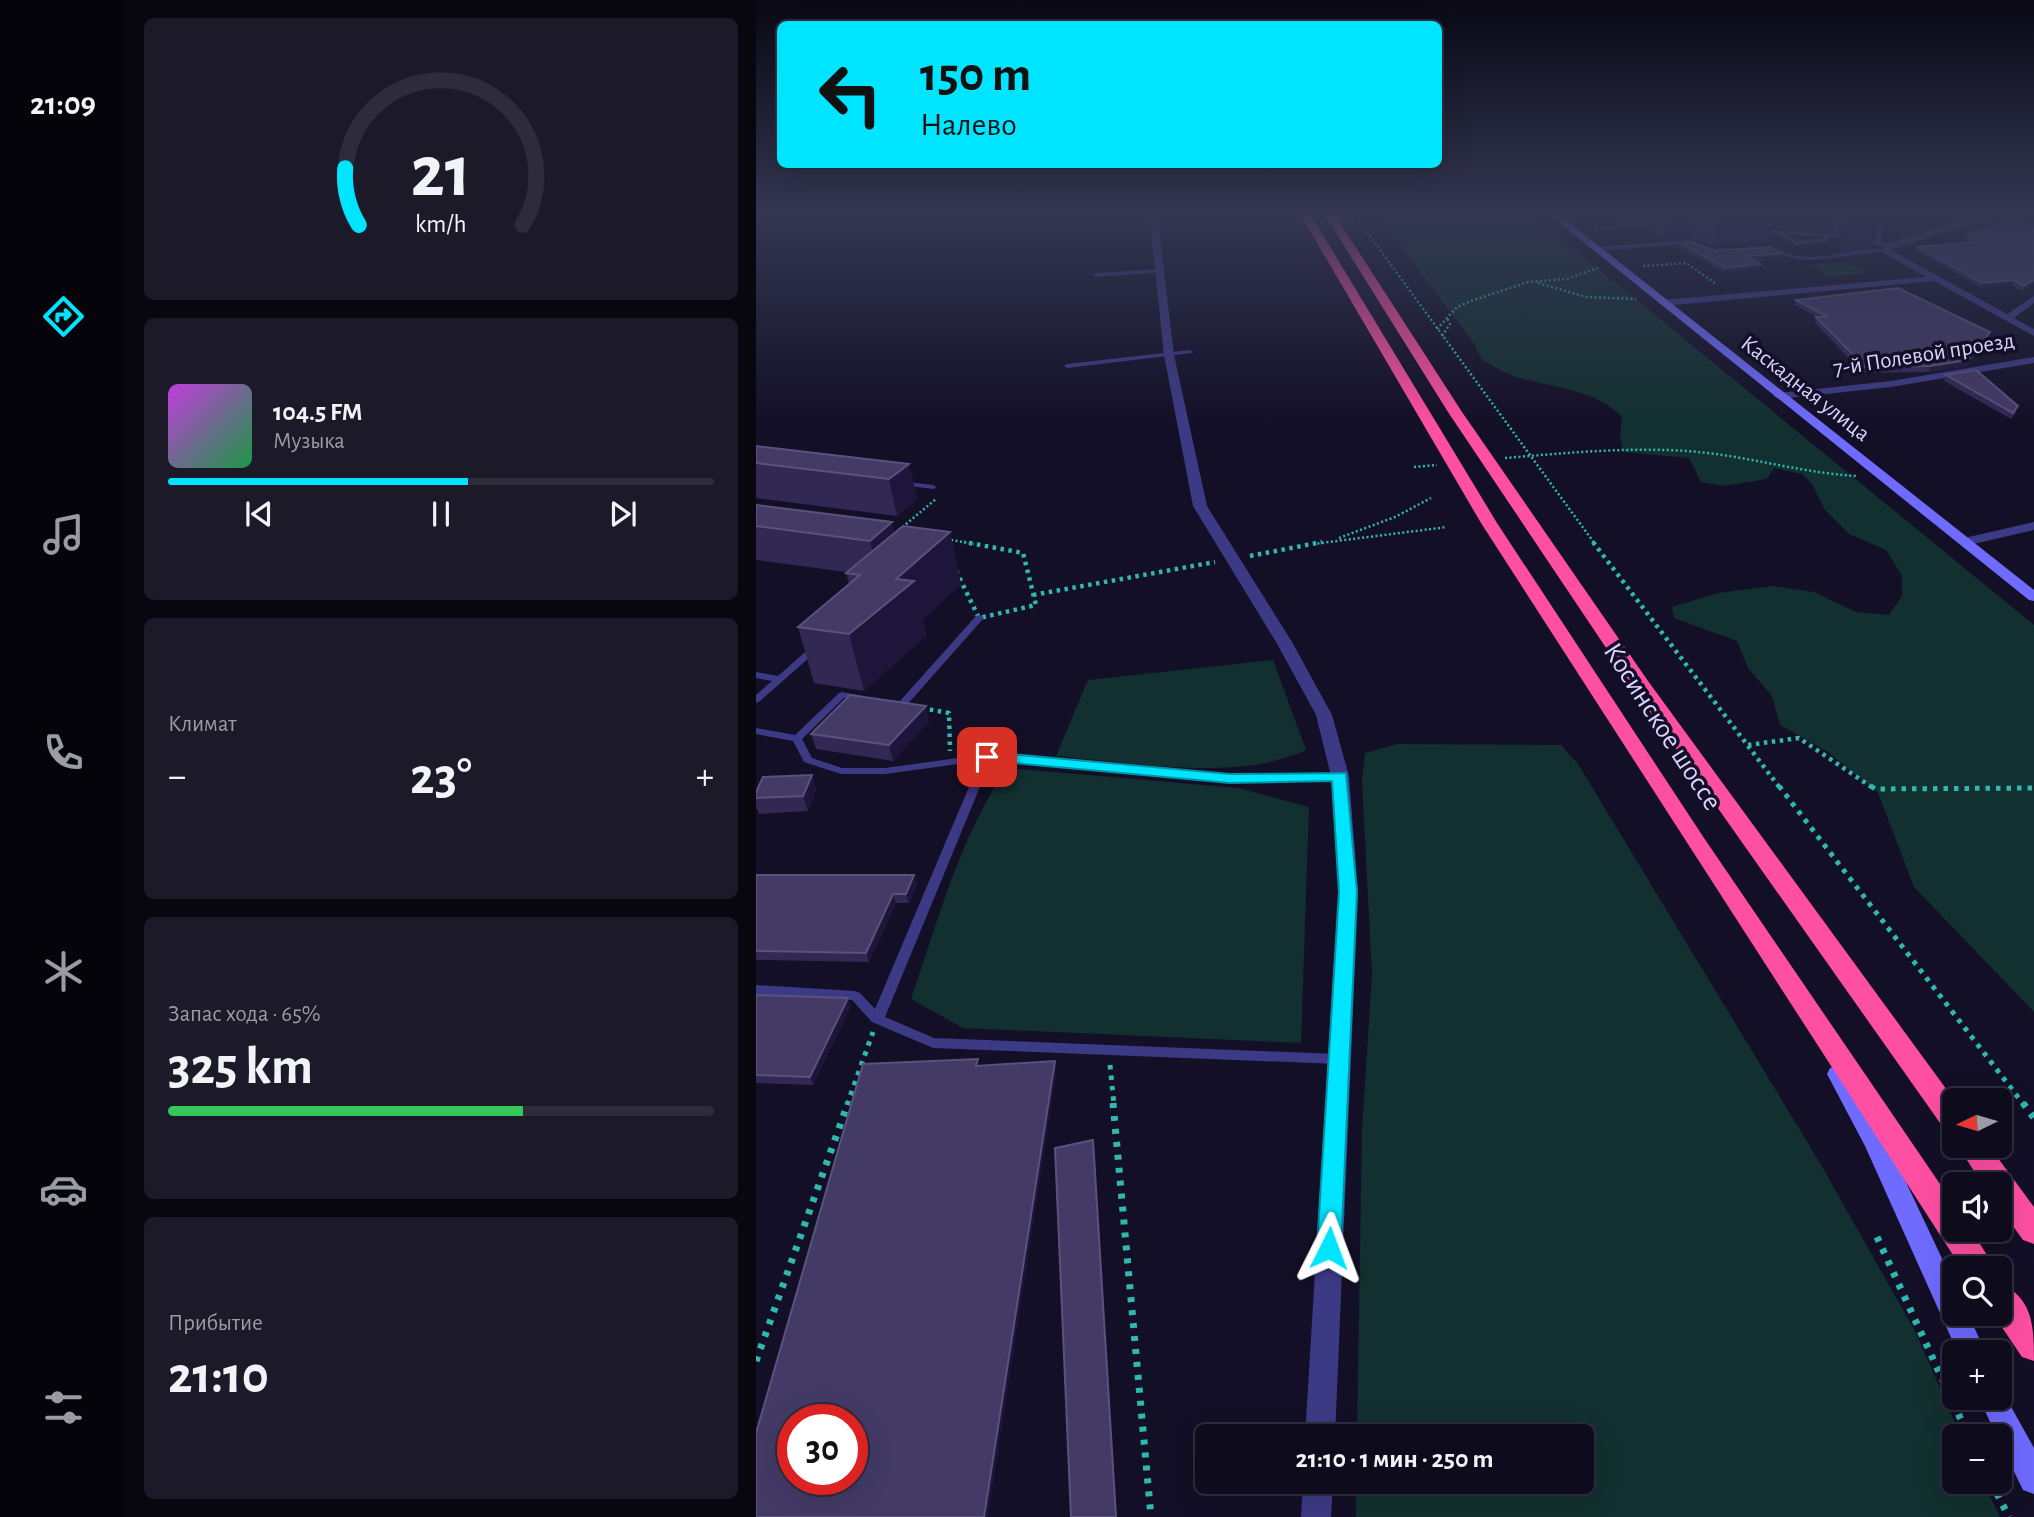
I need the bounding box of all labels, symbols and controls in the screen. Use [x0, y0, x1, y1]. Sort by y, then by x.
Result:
icon: left [805, 49, 896, 140]
text: 150 m [920, 51, 1031, 100]
text: 21:09 [30, 88, 96, 120]
text: Налево [920, 109, 1017, 141]
text: 21 [411, 137, 471, 210]
text: km/h [415, 212, 467, 237]
icon: directions [39, 292, 88, 341]
street label: 7-й Полевой проезд [1832, 329, 2016, 381]
street label: Каскадная улица [1736, 332, 1874, 446]
text: 104.5 FM [273, 399, 362, 425]
text: Музыка [273, 430, 345, 453]
icon: previous [240, 495, 278, 533]
icon: pause [422, 495, 460, 533]
icon: next [604, 495, 642, 533]
icon: music [39, 510, 88, 559]
street label: Косинское шоссе [1598, 638, 1726, 816]
text: Климат [168, 713, 237, 736]
pin [957, 727, 1017, 787]
icon: phone [39, 728, 88, 777]
icon: arrive [968, 738, 1006, 776]
text: 23° [410, 751, 472, 803]
text: − [168, 758, 186, 796]
text: + [696, 758, 714, 796]
icon: climate [39, 947, 88, 996]
text: Запас хода · 65% [168, 1003, 321, 1026]
text: 325 km [168, 1041, 313, 1093]
north arrow [1942, 1088, 2012, 1158]
map controls [1942, 1088, 2012, 1494]
icon: car [39, 1165, 88, 1214]
button: sound [1942, 1172, 2012, 1242]
position arrow [1292, 1211, 1366, 1285]
button: search [1942, 1256, 2012, 1326]
text: Прибытие [168, 1312, 263, 1335]
button: + [1942, 1340, 2012, 1410]
text: 21:10 [168, 1350, 269, 1402]
icon: filters [39, 1383, 88, 1432]
speed limit sign: 30 [777, 1404, 868, 1495]
button: − [1942, 1424, 2012, 1494]
text: 21:10 · 1 мин · 250 m [1296, 1446, 1494, 1472]

